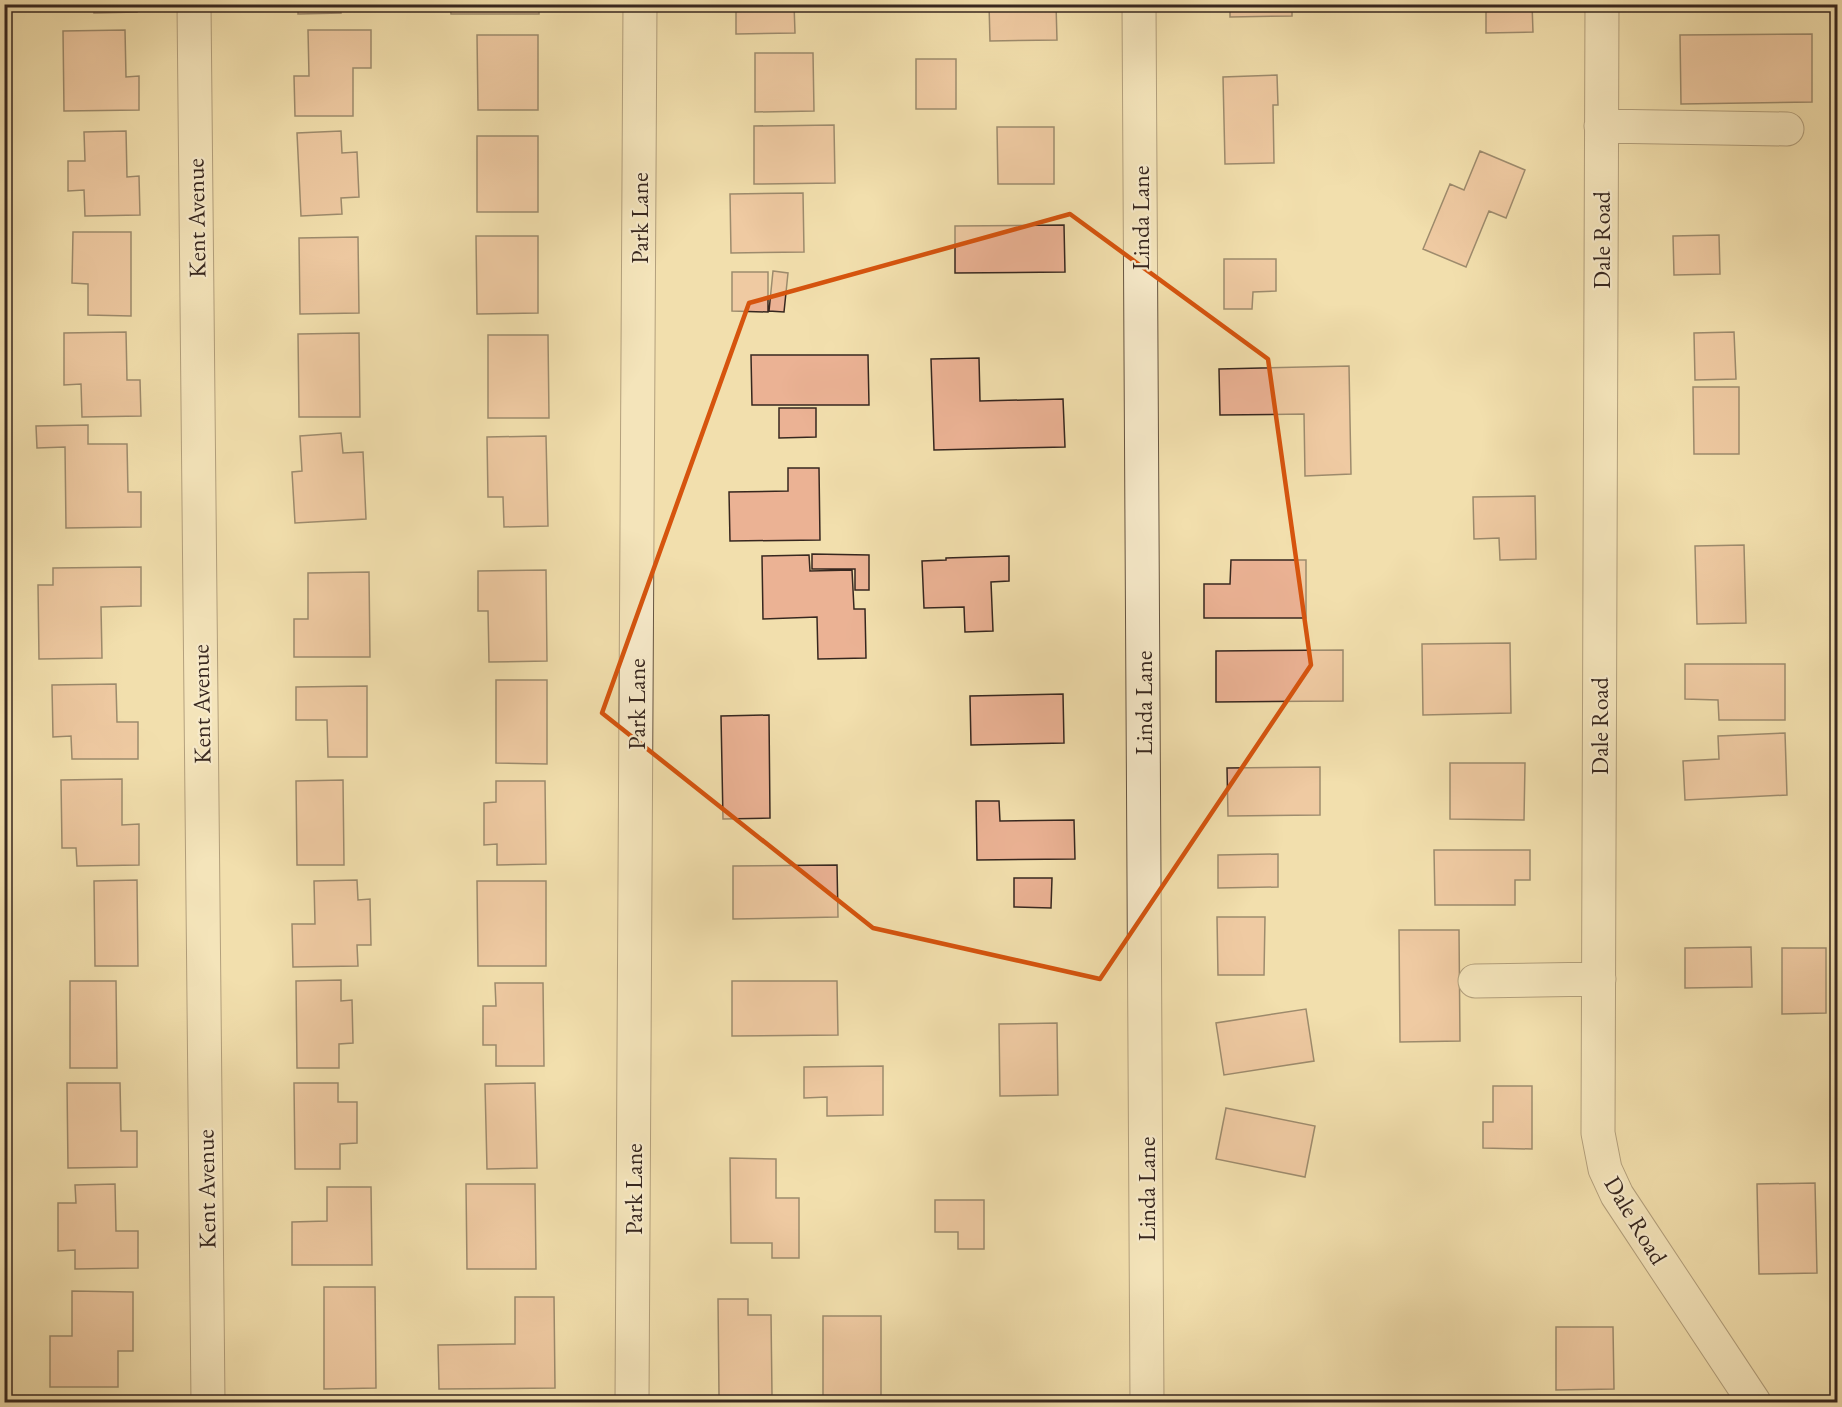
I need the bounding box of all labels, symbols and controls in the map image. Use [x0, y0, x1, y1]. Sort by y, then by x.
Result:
street label: Kent Avenue [179, 158, 213, 278]
street label: Linda Lane [1125, 166, 1156, 270]
street label: Park Lane [624, 172, 655, 264]
street label: Dale Road [1586, 190, 1617, 289]
street label: Kent Avenue [184, 644, 218, 764]
street label: Linda Lane [1128, 651, 1159, 755]
street label: Park Lane [621, 658, 652, 750]
street label: Dale Road [1584, 676, 1615, 775]
street label: Kent Avenue [189, 1129, 223, 1249]
street label: Linda Lane [1131, 1137, 1162, 1241]
street label: Park Lane [618, 1143, 649, 1235]
street label: Dale Road [1598, 1170, 1675, 1271]

